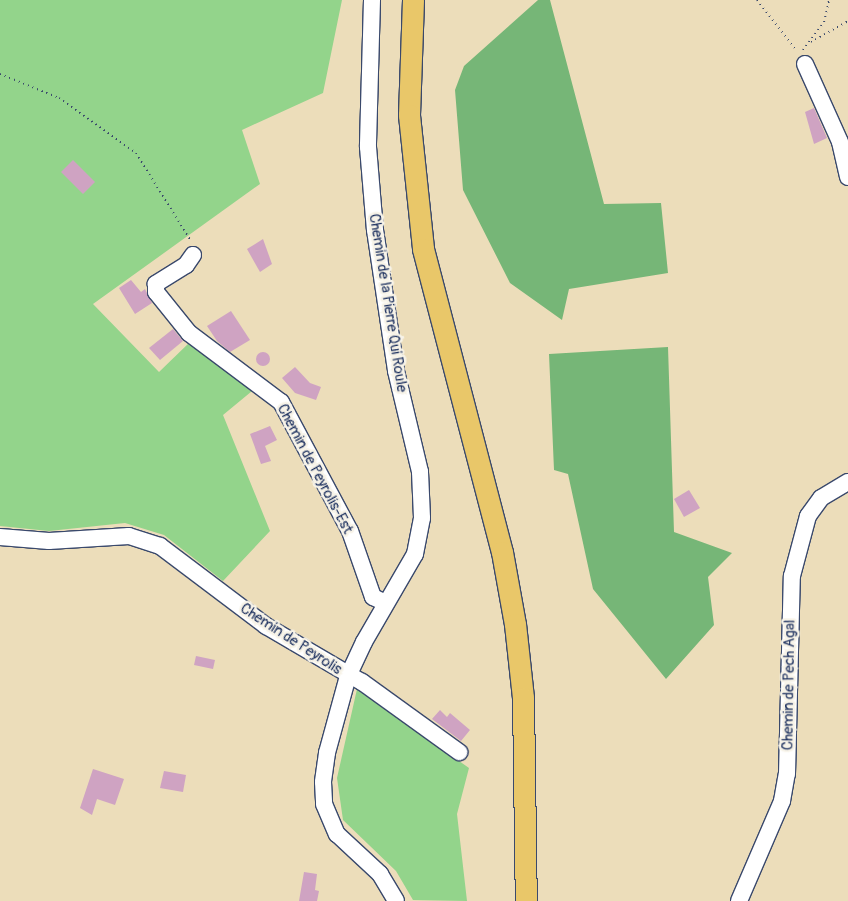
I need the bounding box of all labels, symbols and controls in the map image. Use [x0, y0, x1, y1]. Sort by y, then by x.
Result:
street label: Chemin de la Pierre Qui Roule [365, 213, 411, 393]
street label: Chemin de Peyrolis-Est [273, 401, 357, 537]
street label: Chemin de Peyrolis [237, 599, 345, 679]
street label: Chemin de Pech Agal [779, 620, 799, 750]

